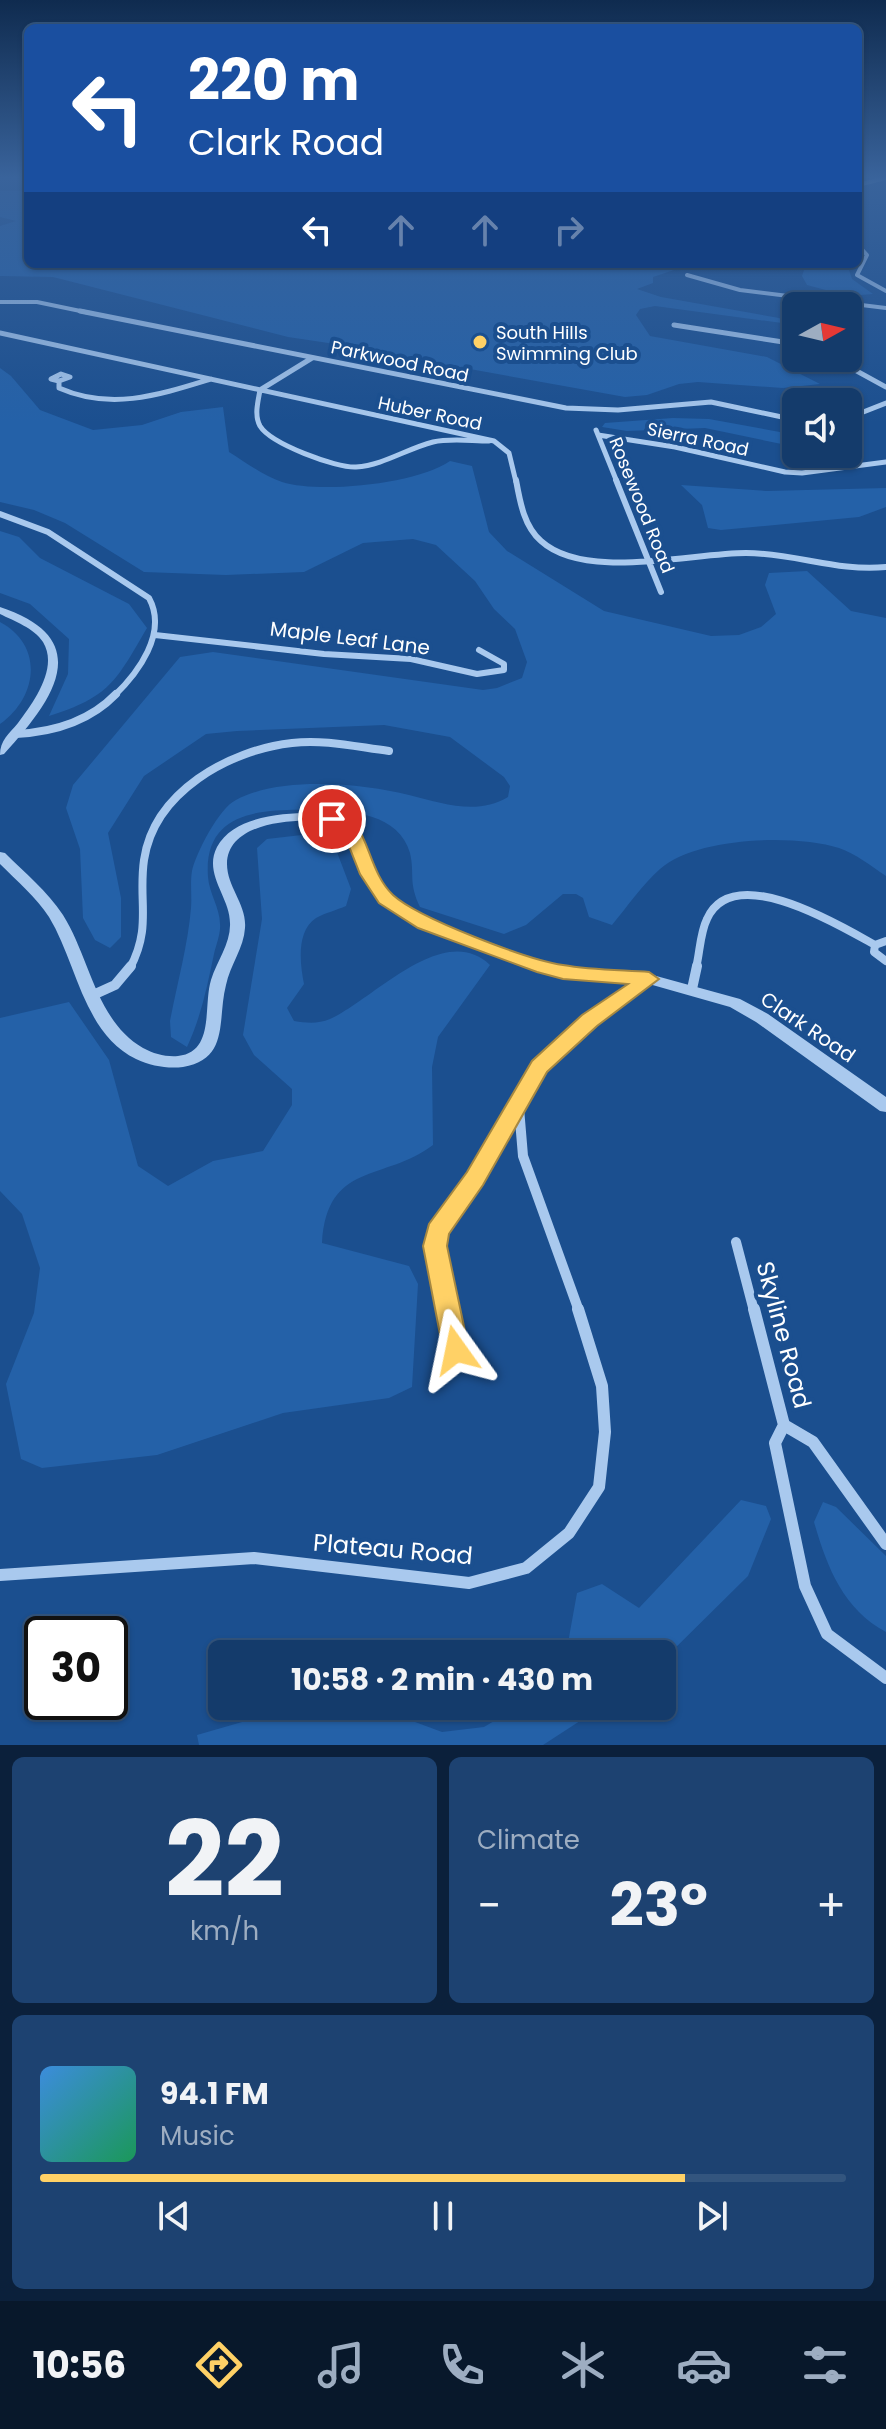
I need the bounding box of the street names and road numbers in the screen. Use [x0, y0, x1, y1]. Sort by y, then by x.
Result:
street label: Parkwood Road [329, 334, 471, 388]
street label: Huber Road [376, 390, 484, 436]
street label: Sierra Road [645, 416, 751, 462]
street label: Rosewood Road [603, 433, 681, 577]
street label: Maple Leaf Lane [269, 614, 431, 662]
street label: Clark Road [755, 985, 861, 1069]
street label: Skyline Road [749, 1258, 819, 1412]
street label: Plateau Road [312, 1526, 474, 1572]

